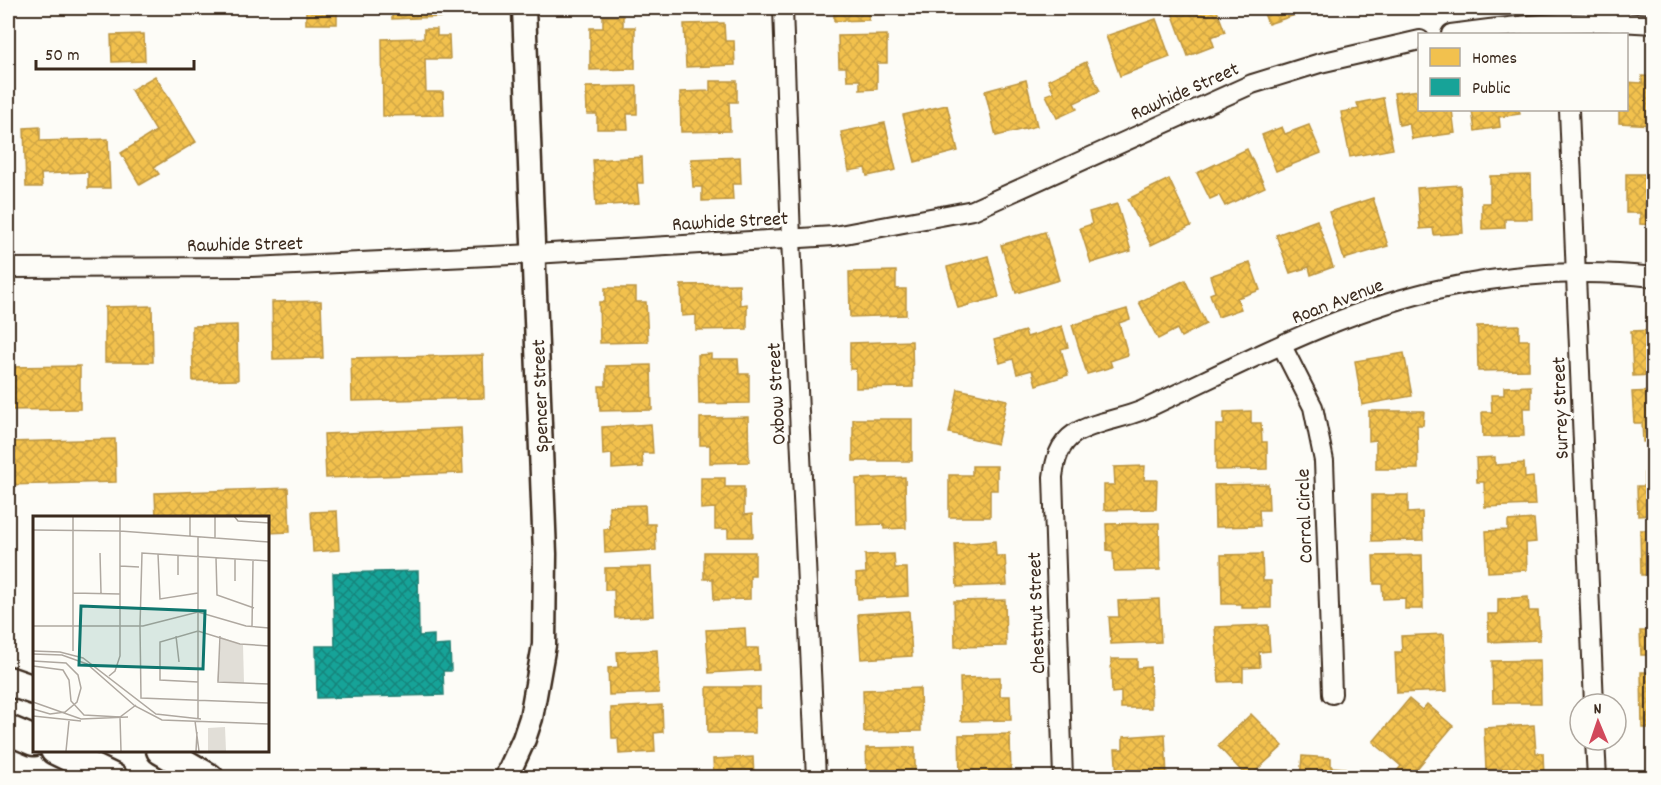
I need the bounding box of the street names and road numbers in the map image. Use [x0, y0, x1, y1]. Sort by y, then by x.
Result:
street label: Rawhide Street [1126, 56, 1244, 129]
street label: Rawhide Street [671, 206, 789, 240]
street label: Rawhide Street [187, 231, 303, 261]
street label: Roan Avenue [1288, 272, 1388, 333]
street label: Spencer Street [526, 339, 558, 453]
street label: Oxbow Street [761, 342, 795, 446]
street label: Surrey Street [1546, 356, 1578, 460]
street label: Corral Circle [1290, 468, 1322, 564]
street label: Chestnut Street [1022, 551, 1054, 674]

